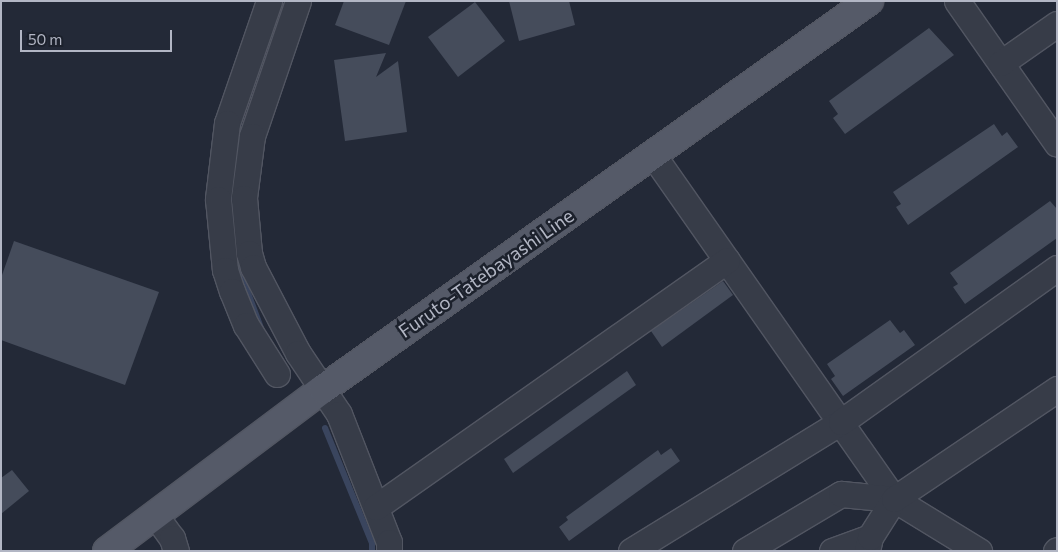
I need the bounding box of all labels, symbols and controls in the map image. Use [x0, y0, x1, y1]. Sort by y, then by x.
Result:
scale bar [22, 20, 175, 52]
text: 50 m [28, 30, 62, 48]
street label: Furuto-Tatebayashi Line [394, 204, 578, 342]

